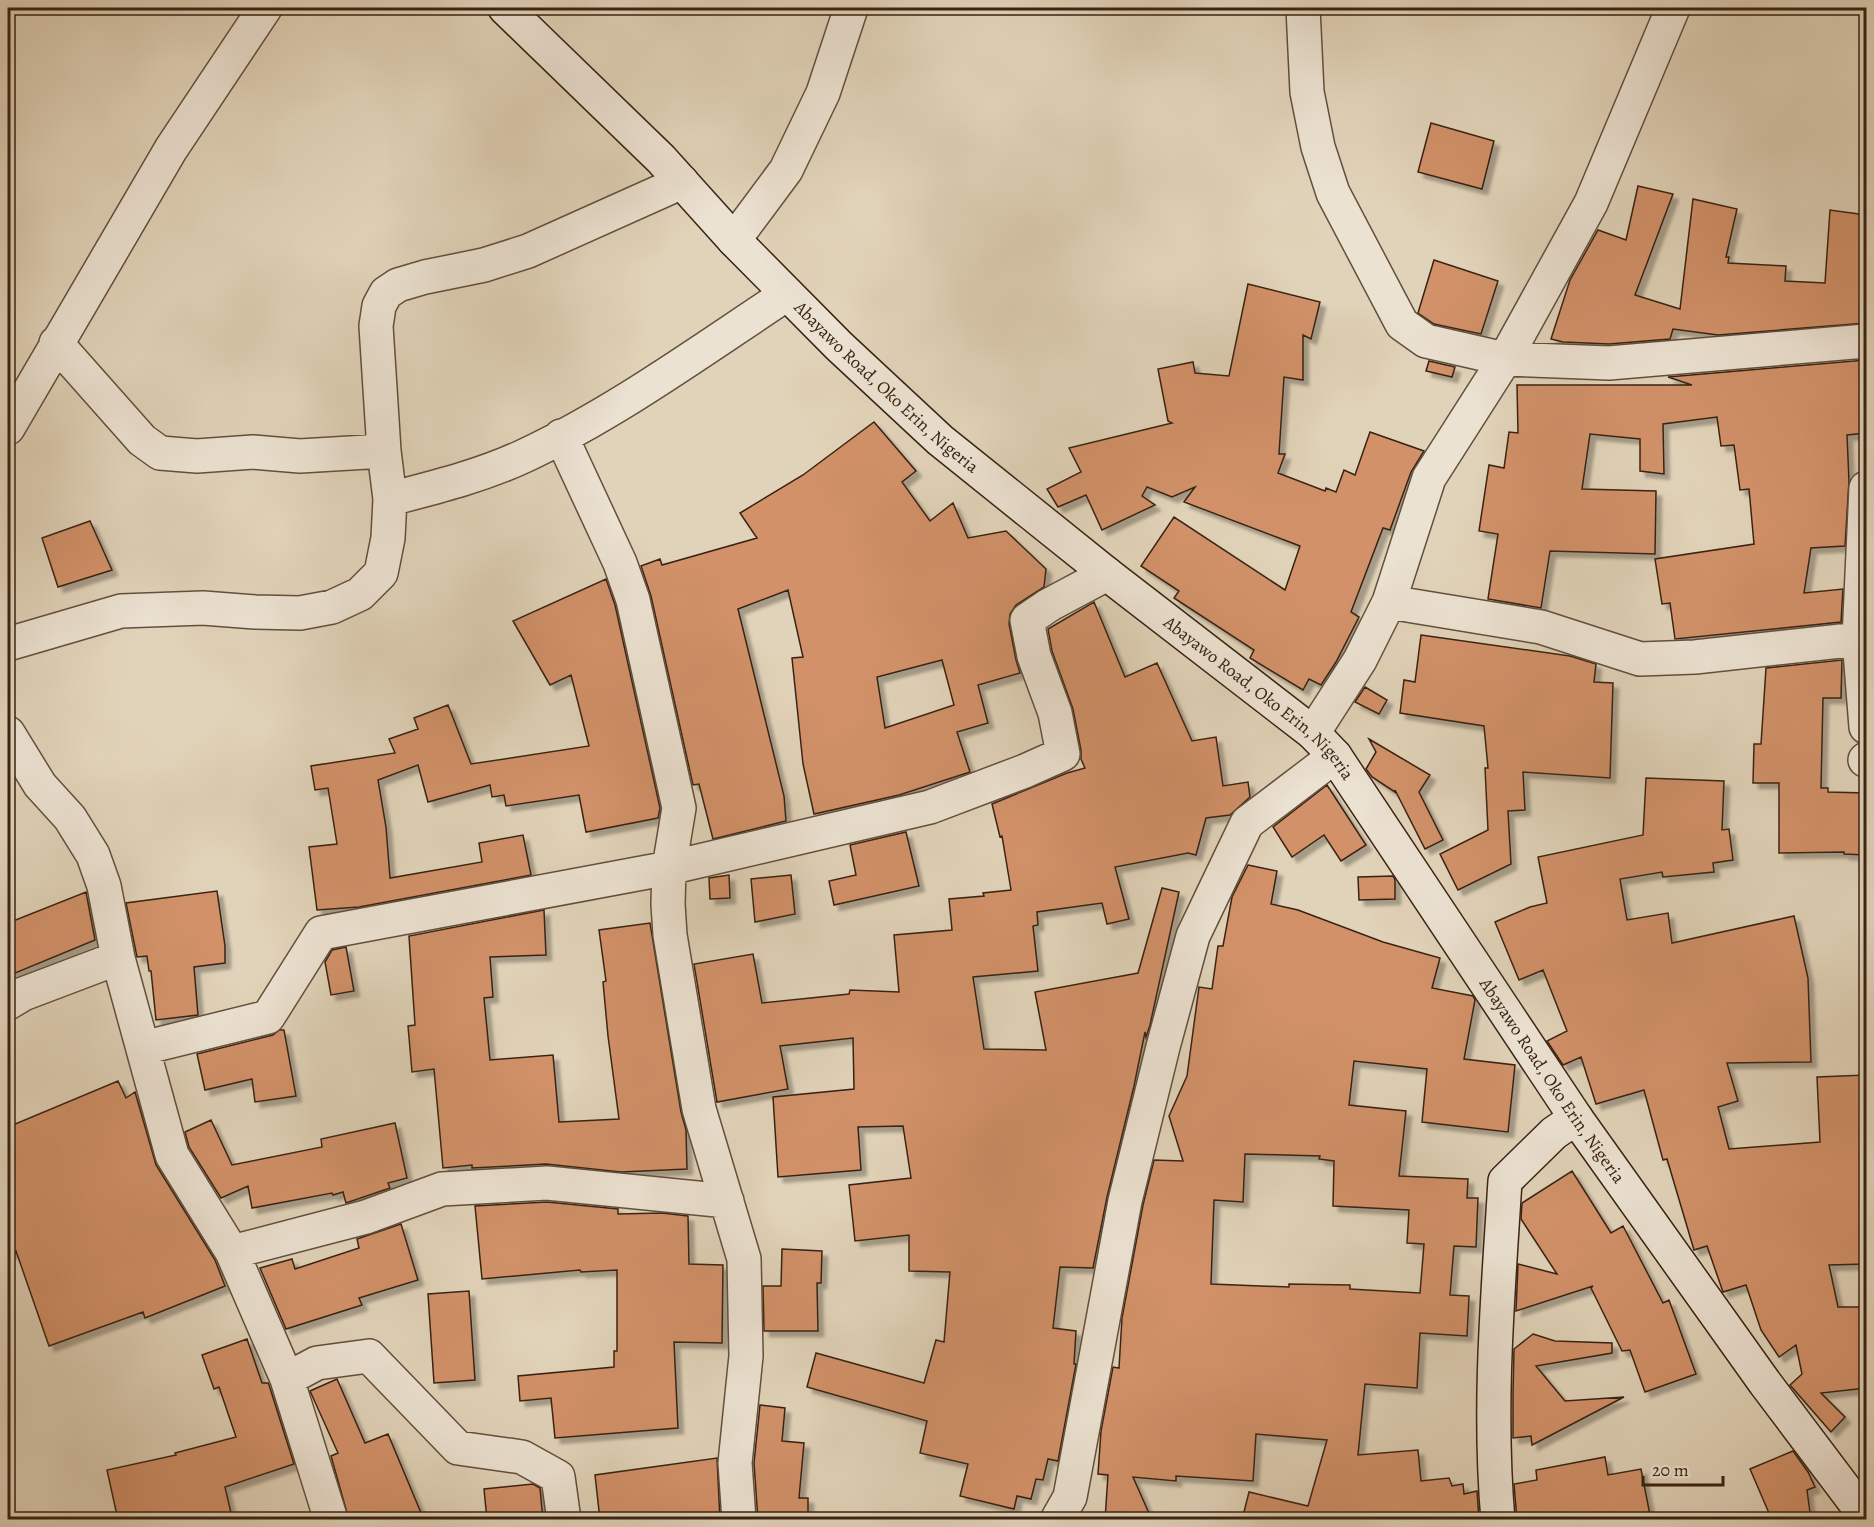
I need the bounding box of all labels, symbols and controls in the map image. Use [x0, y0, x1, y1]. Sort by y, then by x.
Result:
street label: Abayawo Road, Oko Erin, Nigeria [788, 295, 984, 479]
street label: Abayawo Road, Oko Erin, Nigeria [1158, 610, 1360, 785]
street label: Abayawo Road, Oko Erin, Nigeria [1473, 972, 1631, 1188]
scale bar [1643, 1449, 1722, 1487]
text: 20 m [1652, 1458, 1689, 1482]

